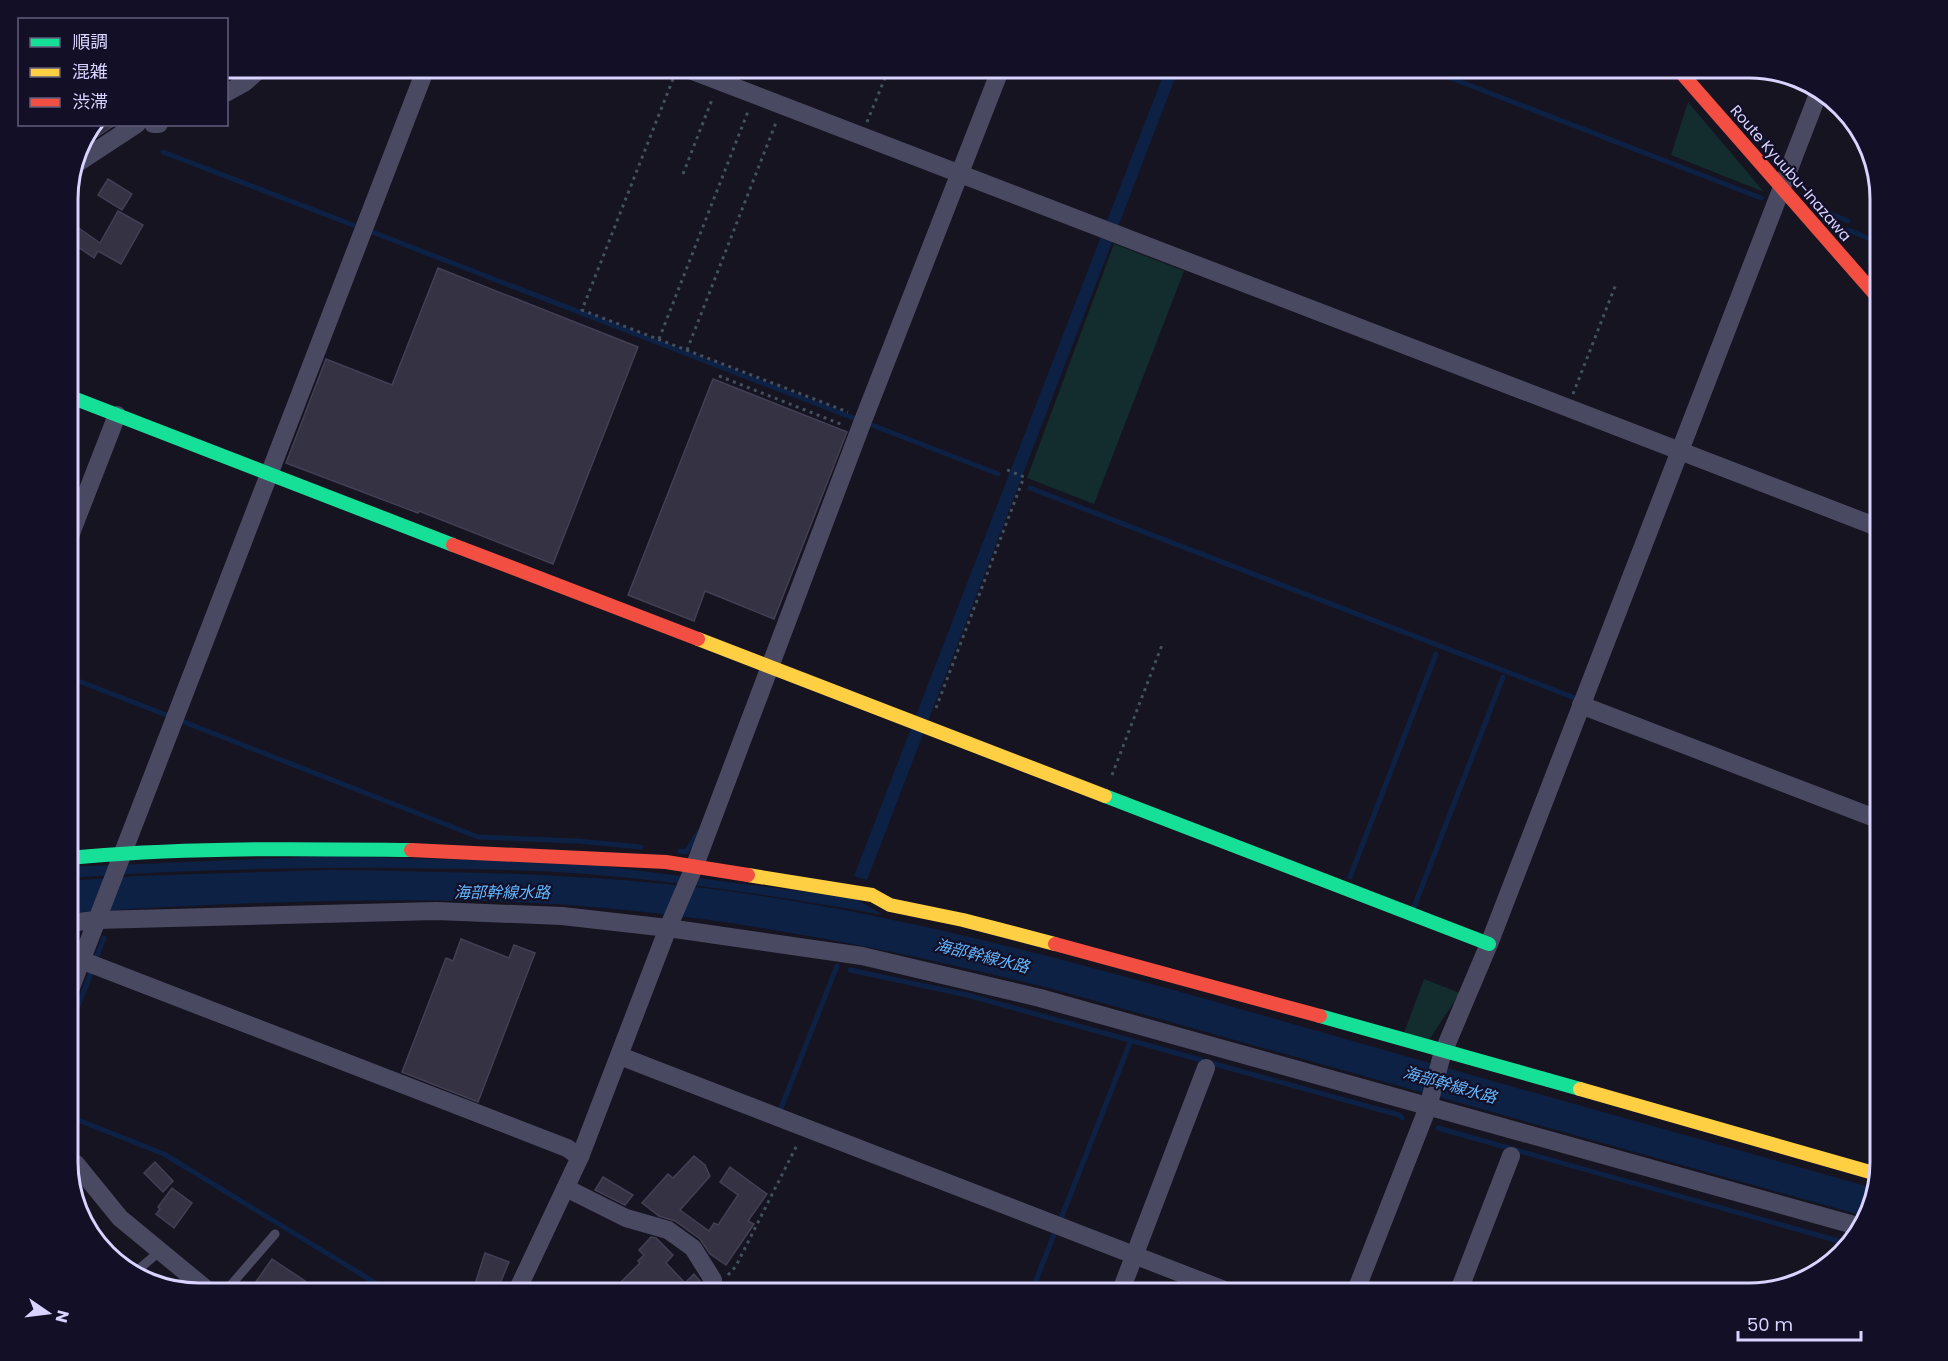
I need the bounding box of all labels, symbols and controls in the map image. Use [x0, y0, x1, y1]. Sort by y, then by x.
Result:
legend [18, 18, 228, 126]
text: 順調 [72, 29, 108, 54]
text: 混雑 [72, 59, 108, 84]
text: 渋滞 [72, 89, 108, 114]
street label: Route Kyuubu-Inazawa [1726, 100, 1856, 246]
water label: 海部幹線水路 [454, 881, 552, 904]
water label: 海部幹線水路 [933, 933, 1033, 979]
water label: 海部幹線水路 [1401, 1061, 1501, 1110]
north arrow [18, 1283, 78, 1343]
scale bar [1738, 1304, 1861, 1342]
text: N [49, 1308, 75, 1325]
text: 50 m [1747, 1312, 1793, 1337]

